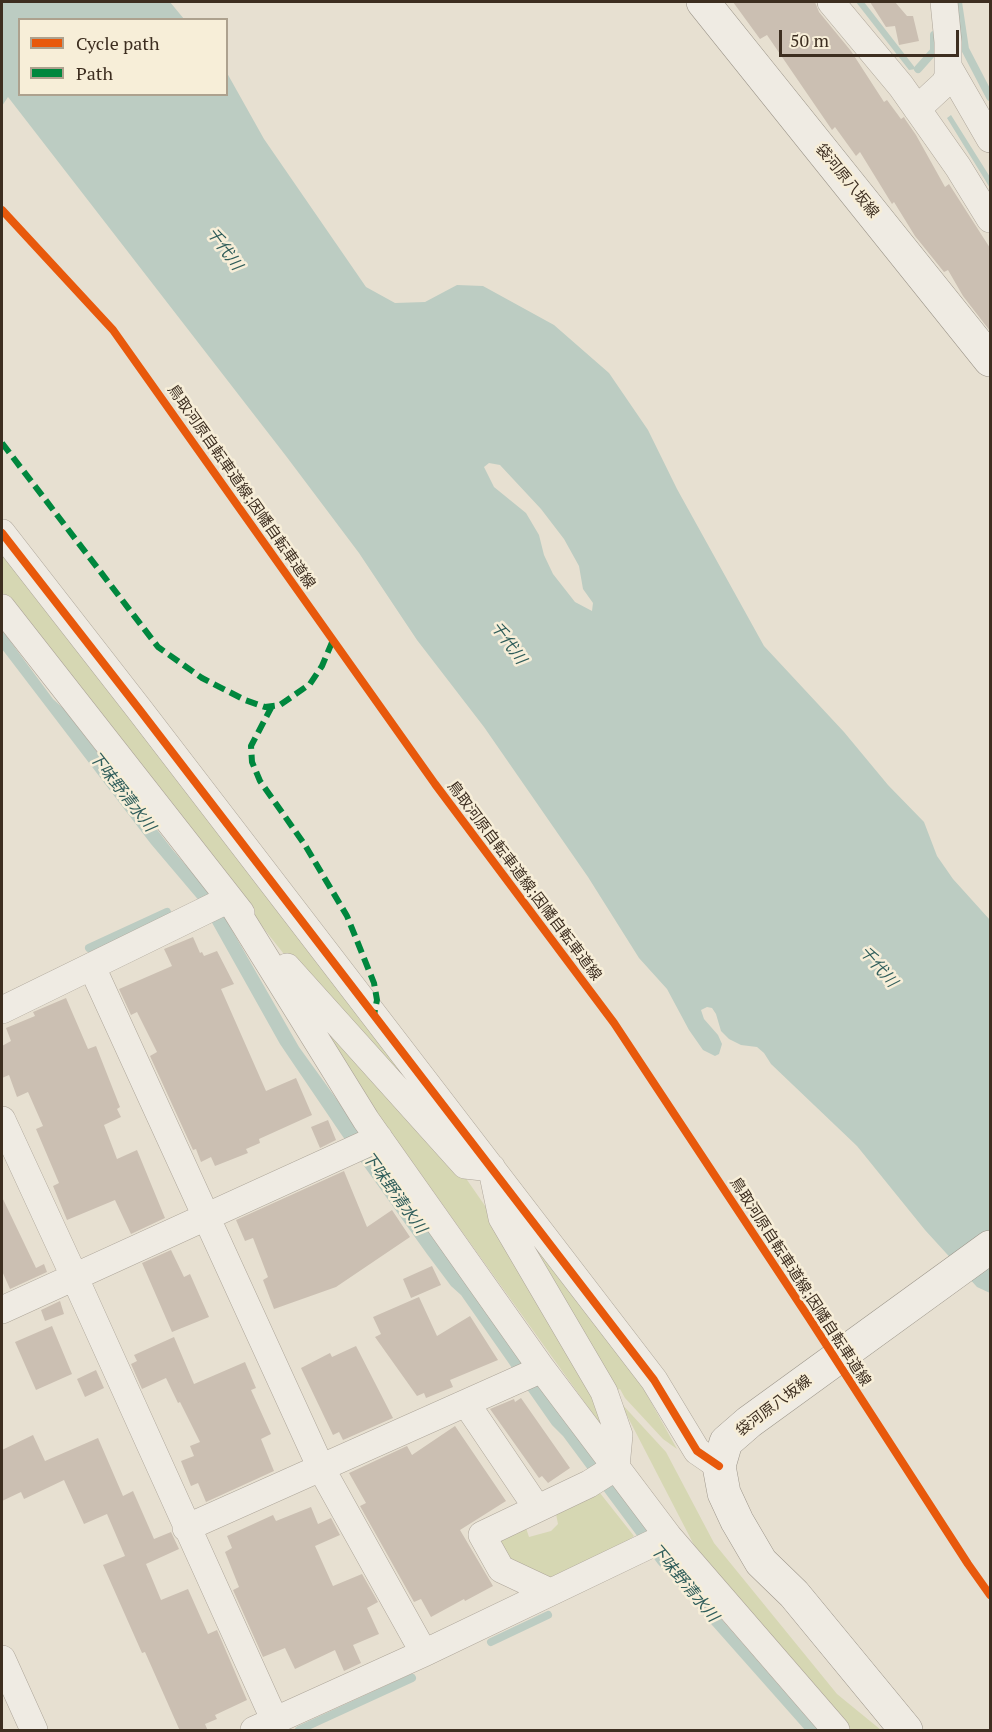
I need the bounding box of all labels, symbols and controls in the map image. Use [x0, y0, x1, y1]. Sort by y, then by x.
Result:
legend [18, 18, 228, 96]
scale bar [782, 18, 962, 56]
text: 50 m [790, 28, 829, 52]
text: Cycle path [76, 31, 160, 55]
text: Path [76, 61, 113, 85]
street label: 袋河原八坂線 [812, 140, 882, 222]
water label: 千代川 [202, 224, 246, 274]
street label: 鳥取河原自転車道線;因幡自転車道線 [163, 381, 319, 593]
water label: 千代川 [486, 618, 530, 668]
water label: 下味野清水川 [85, 748, 159, 836]
street label: 鳥取河原自転車道線;因幡自転車道線 [443, 778, 605, 984]
water label: 千代川 [855, 943, 901, 991]
water label: 下味野清水川 [358, 1149, 430, 1237]
street label: 鳥取河原自転車道線;因幡自転車道線 [726, 1174, 874, 1390]
street label: 袋河原八坂線 [733, 1372, 815, 1440]
water label: 下味野清水川 [646, 1540, 722, 1626]

